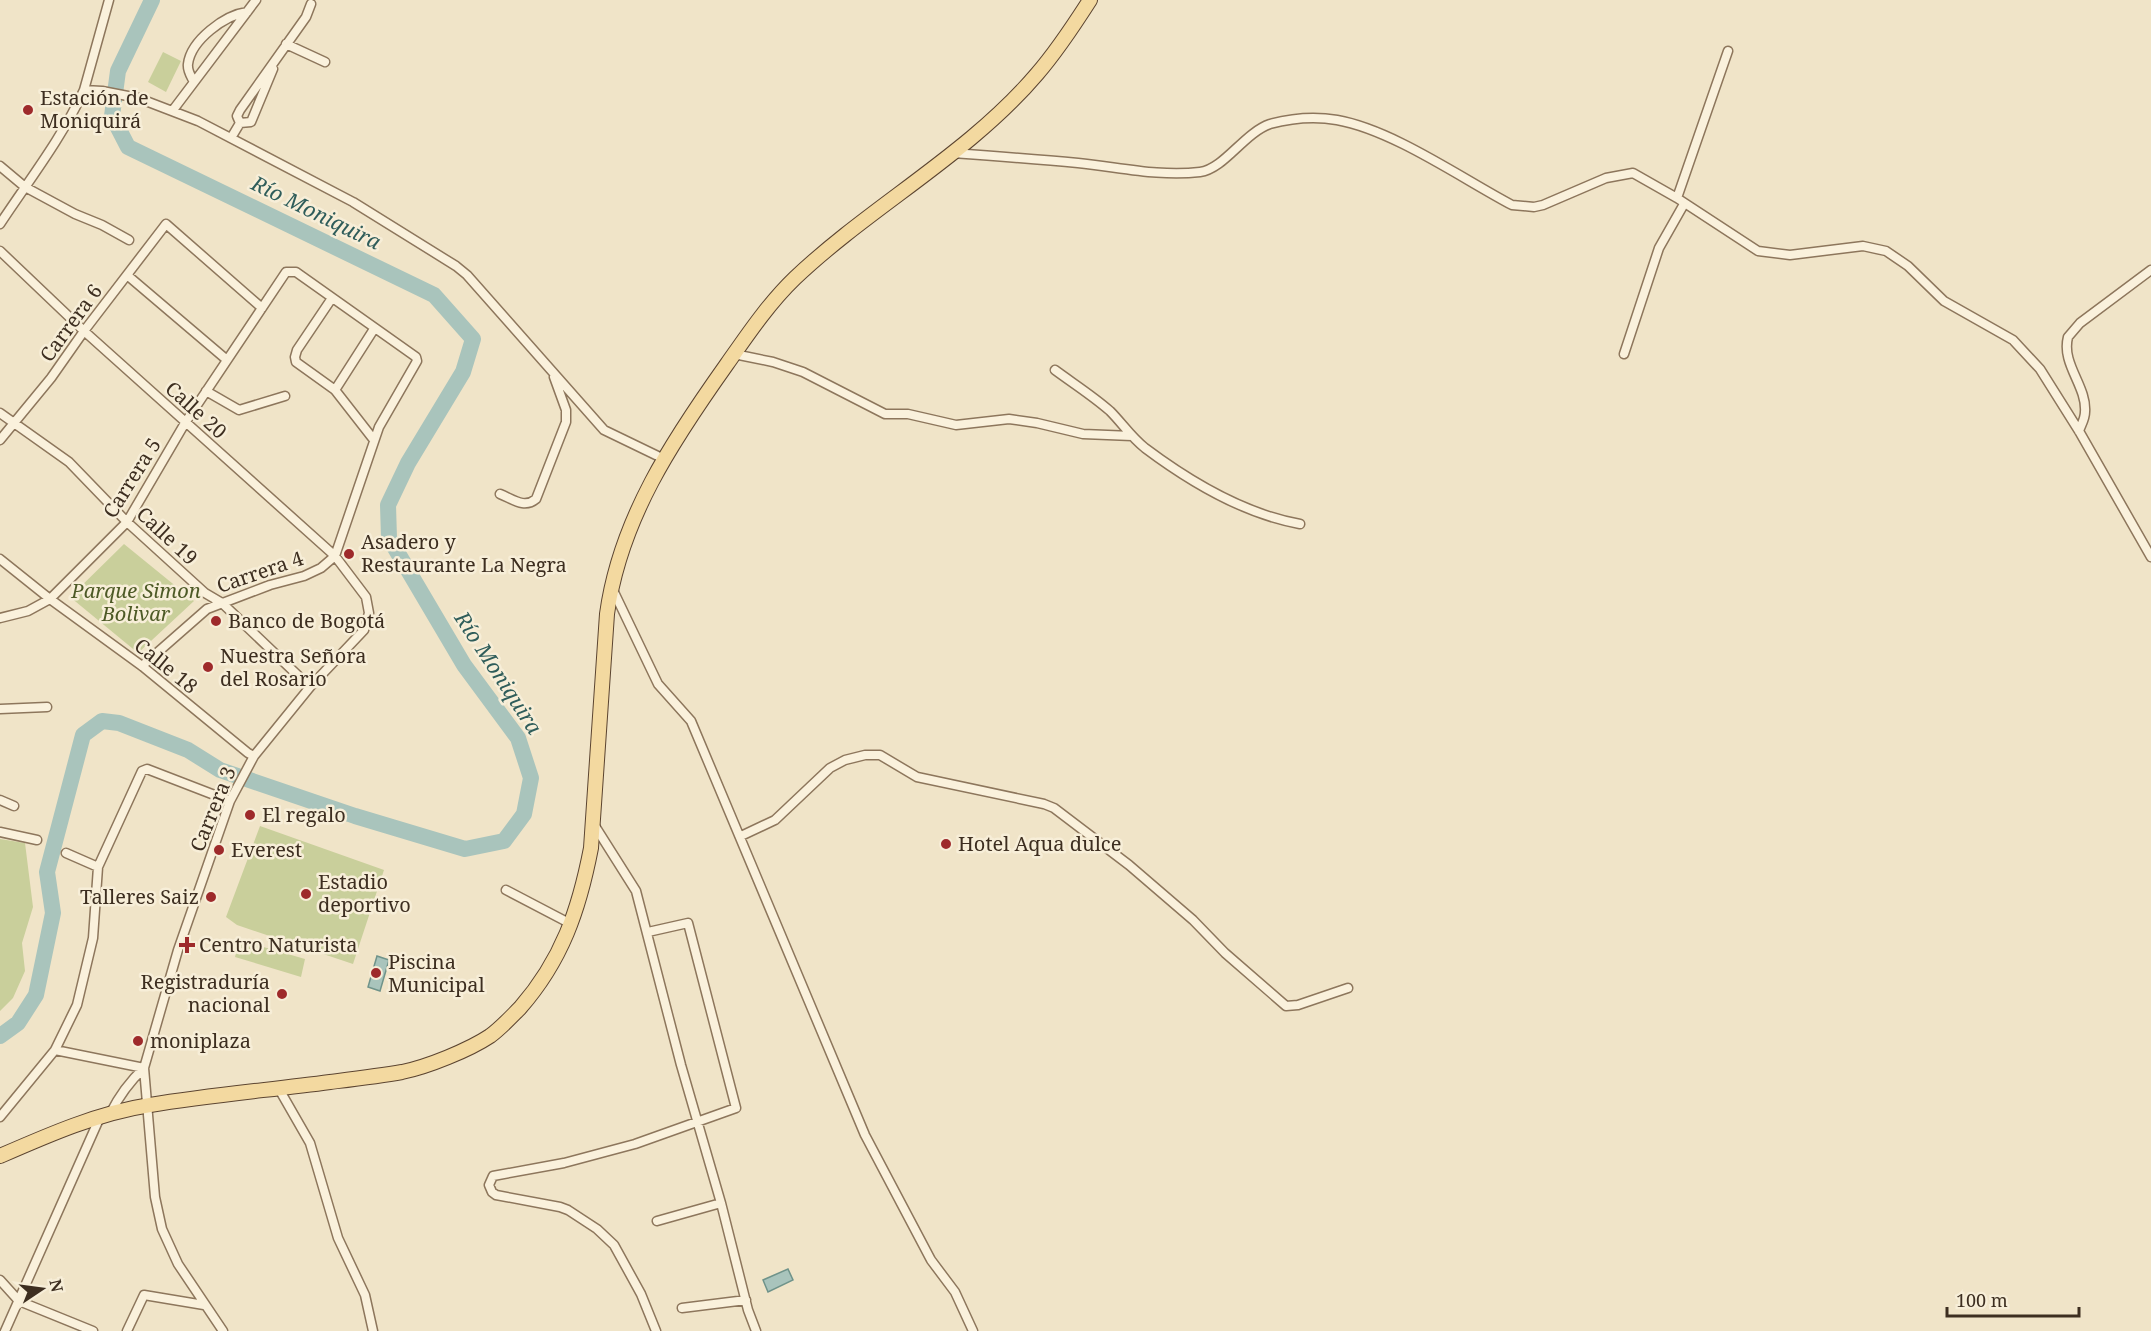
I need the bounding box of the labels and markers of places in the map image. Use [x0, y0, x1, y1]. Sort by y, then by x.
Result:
place label: Estación de Moniquirá [40, 84, 149, 134]
marker: Estación de Moniquirá [21, 103, 35, 117]
place label: Asadero y Restaurante La Negra [361, 528, 567, 578]
marker: Asadero y Restaurante La Negra [342, 547, 356, 561]
place label: Banco de Bogotá [228, 607, 385, 634]
marker: Banco de Bogotá [209, 614, 223, 628]
place label: Nuestra Señora del Rosario [220, 642, 367, 692]
marker: Nuestra Señora del Rosario [201, 660, 215, 674]
place label: El regalo [262, 801, 346, 828]
marker: El regalo [243, 808, 257, 822]
place label: Hotel Aqua dulce [958, 830, 1121, 857]
place label: Everest [231, 836, 302, 863]
marker: Hotel Aqua dulce [939, 837, 953, 851]
marker: Everest [212, 843, 226, 857]
place label: Estadio deportivo [318, 868, 411, 918]
place label: Talleres Saiz [80, 883, 199, 910]
marker: Estadio deportivo [299, 887, 313, 901]
marker: Talleres Saiz [204, 890, 218, 904]
place label: Centro Naturista [199, 931, 357, 958]
marker: Centro Naturista [180, 938, 194, 952]
place label: Piscina Municipal [388, 948, 485, 998]
marker: Piscina Municipal [369, 966, 383, 980]
place label: Registraduría nacional [141, 968, 270, 1018]
marker: Registraduría nacional [275, 987, 289, 1001]
place label: moniplaza [150, 1027, 251, 1054]
marker: moniplaza [131, 1034, 145, 1048]

